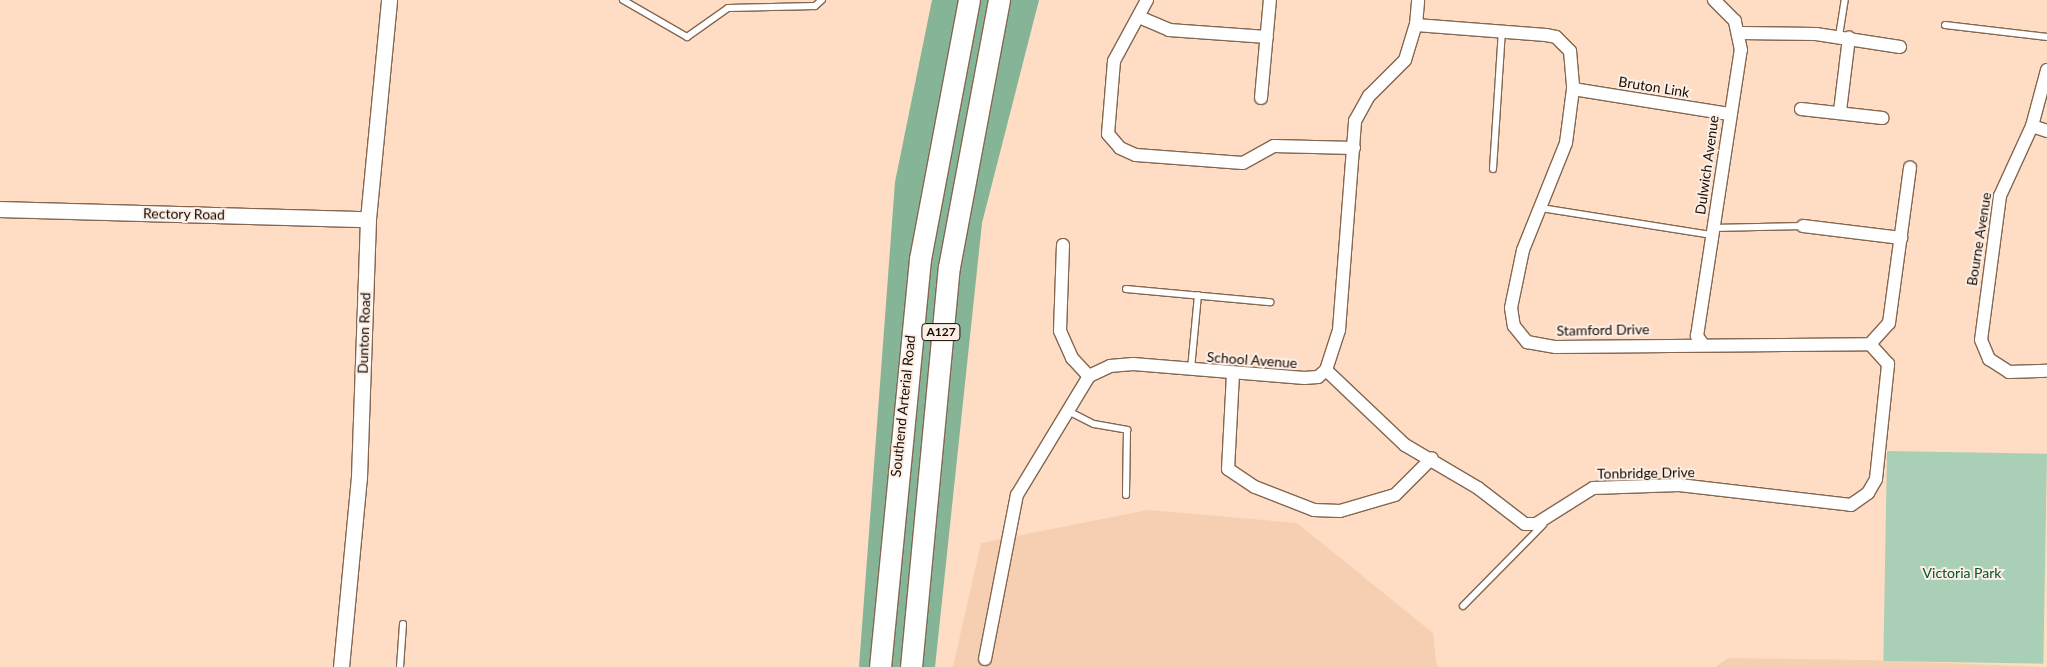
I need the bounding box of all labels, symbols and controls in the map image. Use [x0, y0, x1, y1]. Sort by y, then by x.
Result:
street label: Bruton Link [1617, 73, 1691, 101]
street label: Dulwich Avenue [1692, 114, 1722, 216]
street label: Bourne Avenue [1963, 191, 1995, 287]
street label: Rectory Road [143, 205, 225, 223]
street label: Dunton Road [354, 292, 374, 374]
street label: Stamford Drive [1556, 321, 1650, 339]
road number: A127 [921, 322, 961, 342]
street label: Southend Arterial Road [887, 334, 919, 478]
street label: School Avenue [1206, 348, 1298, 372]
street label: Tonbridge Drive [1597, 464, 1695, 482]
park label: Victoria Park [1923, 565, 2001, 581]

